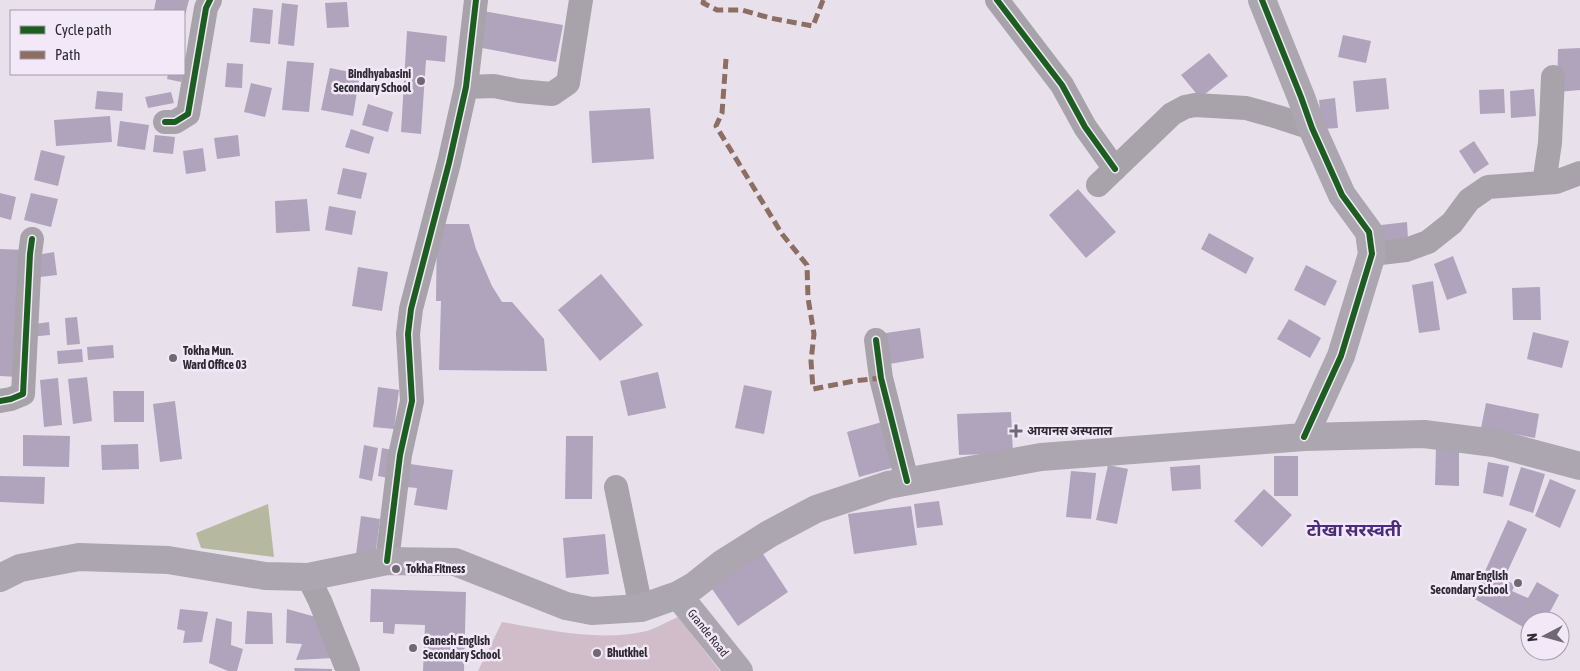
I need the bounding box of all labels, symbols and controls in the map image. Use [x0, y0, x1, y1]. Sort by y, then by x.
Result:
legend [10, 10, 185, 75]
text: Cycle path [55, 21, 112, 38]
text: Path [55, 46, 81, 63]
place label: Bindhyabasini Secondary School [334, 67, 412, 95]
marker: Bindhyabasini Secondary School [415, 75, 427, 87]
place label: Tokha Mun. Ward Office 03 [182, 344, 247, 372]
marker: Tokha Mun. Ward Office 03 [167, 352, 179, 364]
marker: आयानस अस्पताल [1009, 424, 1023, 438]
place label: आयानस अस्पताल [1027, 424, 1113, 438]
district label: टोखा सरस्वती [1307, 519, 1402, 540]
place label: Tokha Fitness [406, 562, 466, 576]
marker: Tokha Fitness [390, 563, 402, 575]
place label: Amar English Secondary School [1431, 569, 1509, 597]
marker: Amar English Secondary School [1512, 577, 1524, 589]
street label: Grande Road [685, 607, 731, 659]
north arrow [1520, 611, 1570, 661]
text: N [1524, 632, 1540, 642]
place label: Ganesh English Secondary School [423, 634, 501, 662]
marker: Ganesh English Secondary School [407, 642, 419, 654]
place label: Bhutkhel [607, 646, 648, 660]
marker: Bhutkhel [591, 647, 603, 659]

